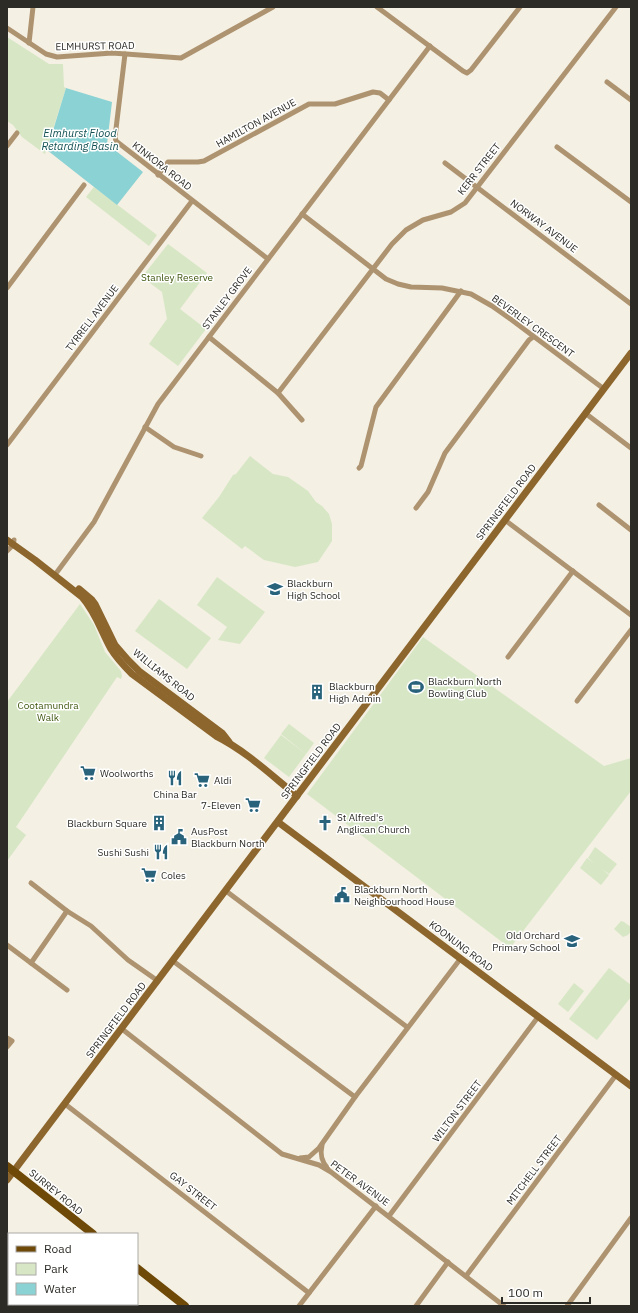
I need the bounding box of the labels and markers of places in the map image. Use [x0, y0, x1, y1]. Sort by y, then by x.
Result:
place label: Blackburn High School [287, 577, 341, 602]
school or university icon: Blackburn High School [266, 580, 284, 598]
place label: Blackburn North Bowling Club [428, 675, 502, 700]
sports icon: Blackburn North Bowling Club [407, 678, 425, 696]
place label: Blackburn High Admin [329, 680, 381, 705]
building icon: Blackburn High Admin [308, 683, 326, 701]
supermarket icon: Woolworths [79, 764, 97, 782]
place label: Woolworths [100, 767, 154, 780]
restaurant icon: China Bar [166, 769, 184, 787]
supermarket icon: Aldi [193, 771, 211, 789]
place label: Aldi [214, 774, 231, 787]
place label: China Bar [153, 788, 197, 801]
supermarket icon: 7-Eleven [244, 796, 262, 814]
place label: 7-Eleven [201, 799, 241, 812]
place label: St Alfred's Anglican Church [337, 811, 410, 836]
building icon: Blackburn Square [150, 814, 168, 832]
church icon: St Alfred's Anglican Church [316, 814, 334, 832]
place label: Blackburn Square [67, 817, 148, 830]
place label: AusPost Blackburn North [191, 825, 265, 850]
public building icon: AusPost Blackburn North [170, 828, 188, 846]
restaurant icon: Sushi Sushi [152, 843, 170, 861]
place label: Sushi Sushi [98, 846, 149, 859]
supermarket icon: Coles [140, 866, 158, 884]
place label: Coles [161, 869, 186, 882]
place label: Blackburn North Neighbourhood House [354, 883, 455, 908]
public building icon: Blackburn North Neighbourhood House [333, 886, 351, 904]
place label: Old Orchard Primary School [492, 929, 560, 954]
school or university icon: Old Orchard Primary School [563, 932, 581, 950]

